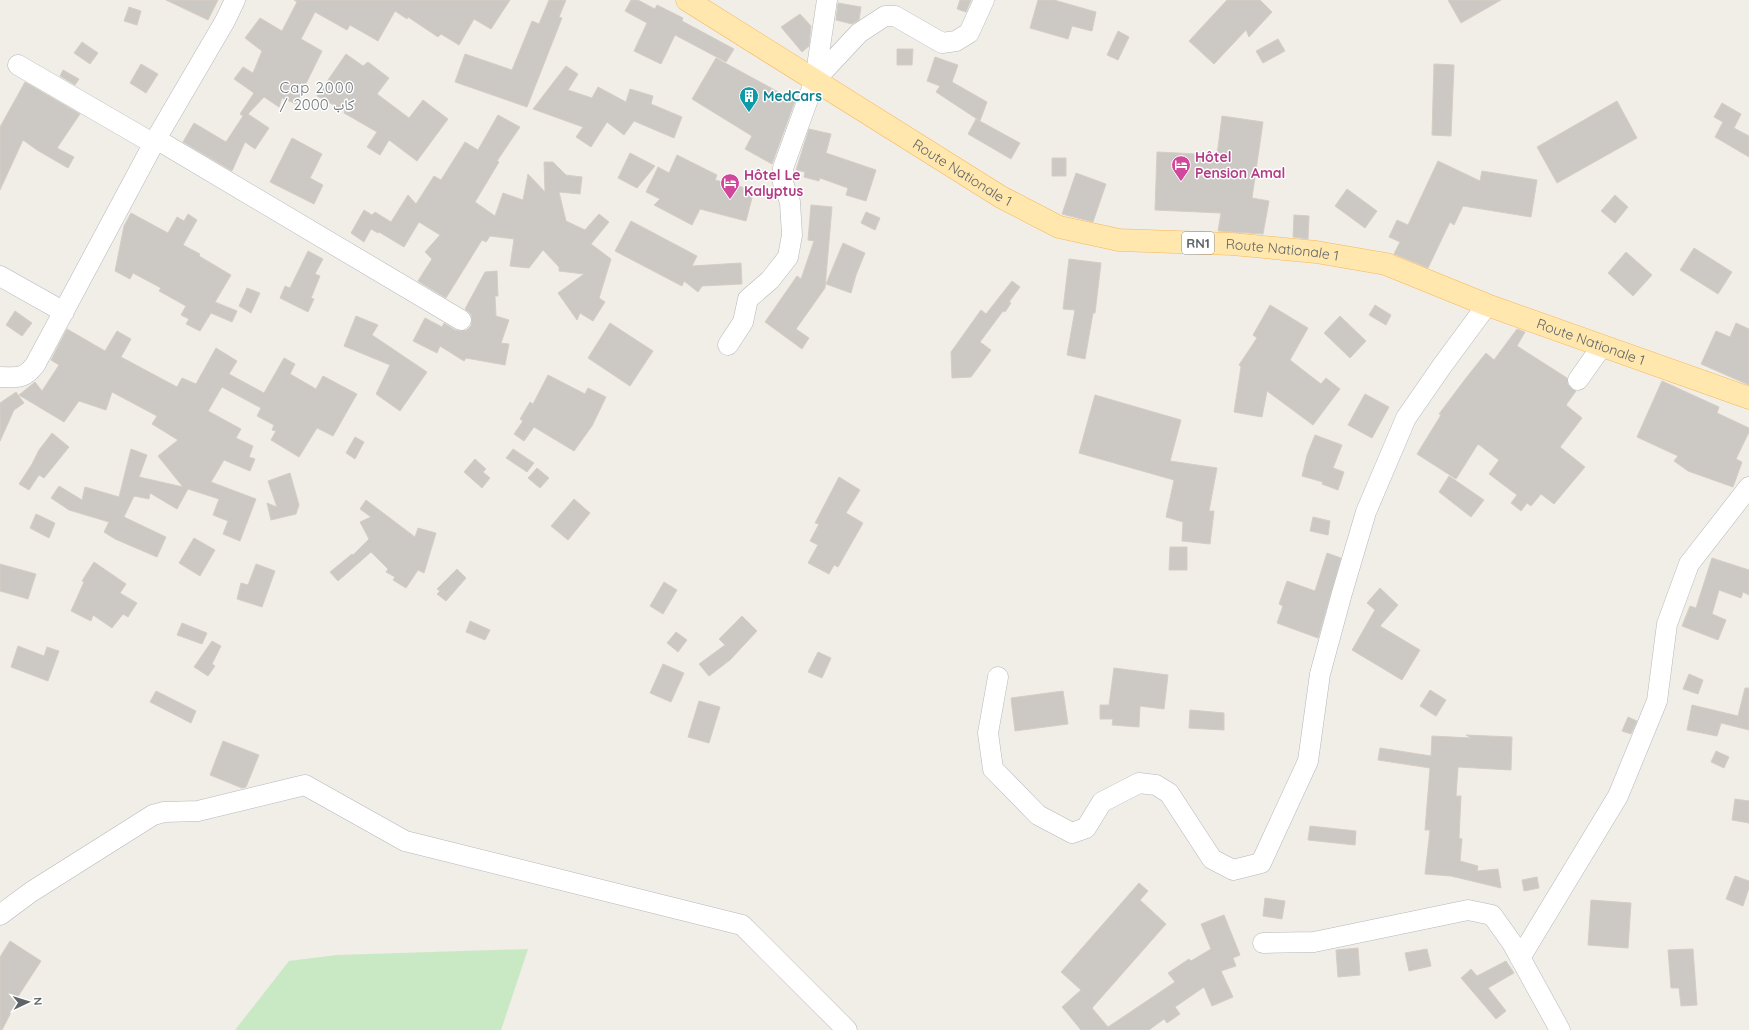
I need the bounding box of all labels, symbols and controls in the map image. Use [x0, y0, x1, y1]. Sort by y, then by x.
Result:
district label: Cap 2000 / كاب 2000 [279, 78, 355, 114]
building icon: MedCars [738, 85, 760, 113]
place label: MedCars [763, 87, 822, 105]
street label: Route Nationale 1 [909, 135, 1015, 210]
place label: Hôtel Pension Amal [1195, 148, 1285, 182]
hotel icon: Hôtel Pension Amal [1170, 154, 1192, 182]
place label: Hôtel Le Kalyptus [744, 166, 803, 200]
hotel icon: Hôtel Le Kalyptus [719, 172, 741, 200]
road number: RN1 [1182, 232, 1214, 254]
street label: Route Nationale 1 [1225, 235, 1340, 265]
street label: Route Nationale 1 [1534, 314, 1647, 369]
north arrow [8, 982, 48, 1022]
text: N [31, 997, 45, 1006]

